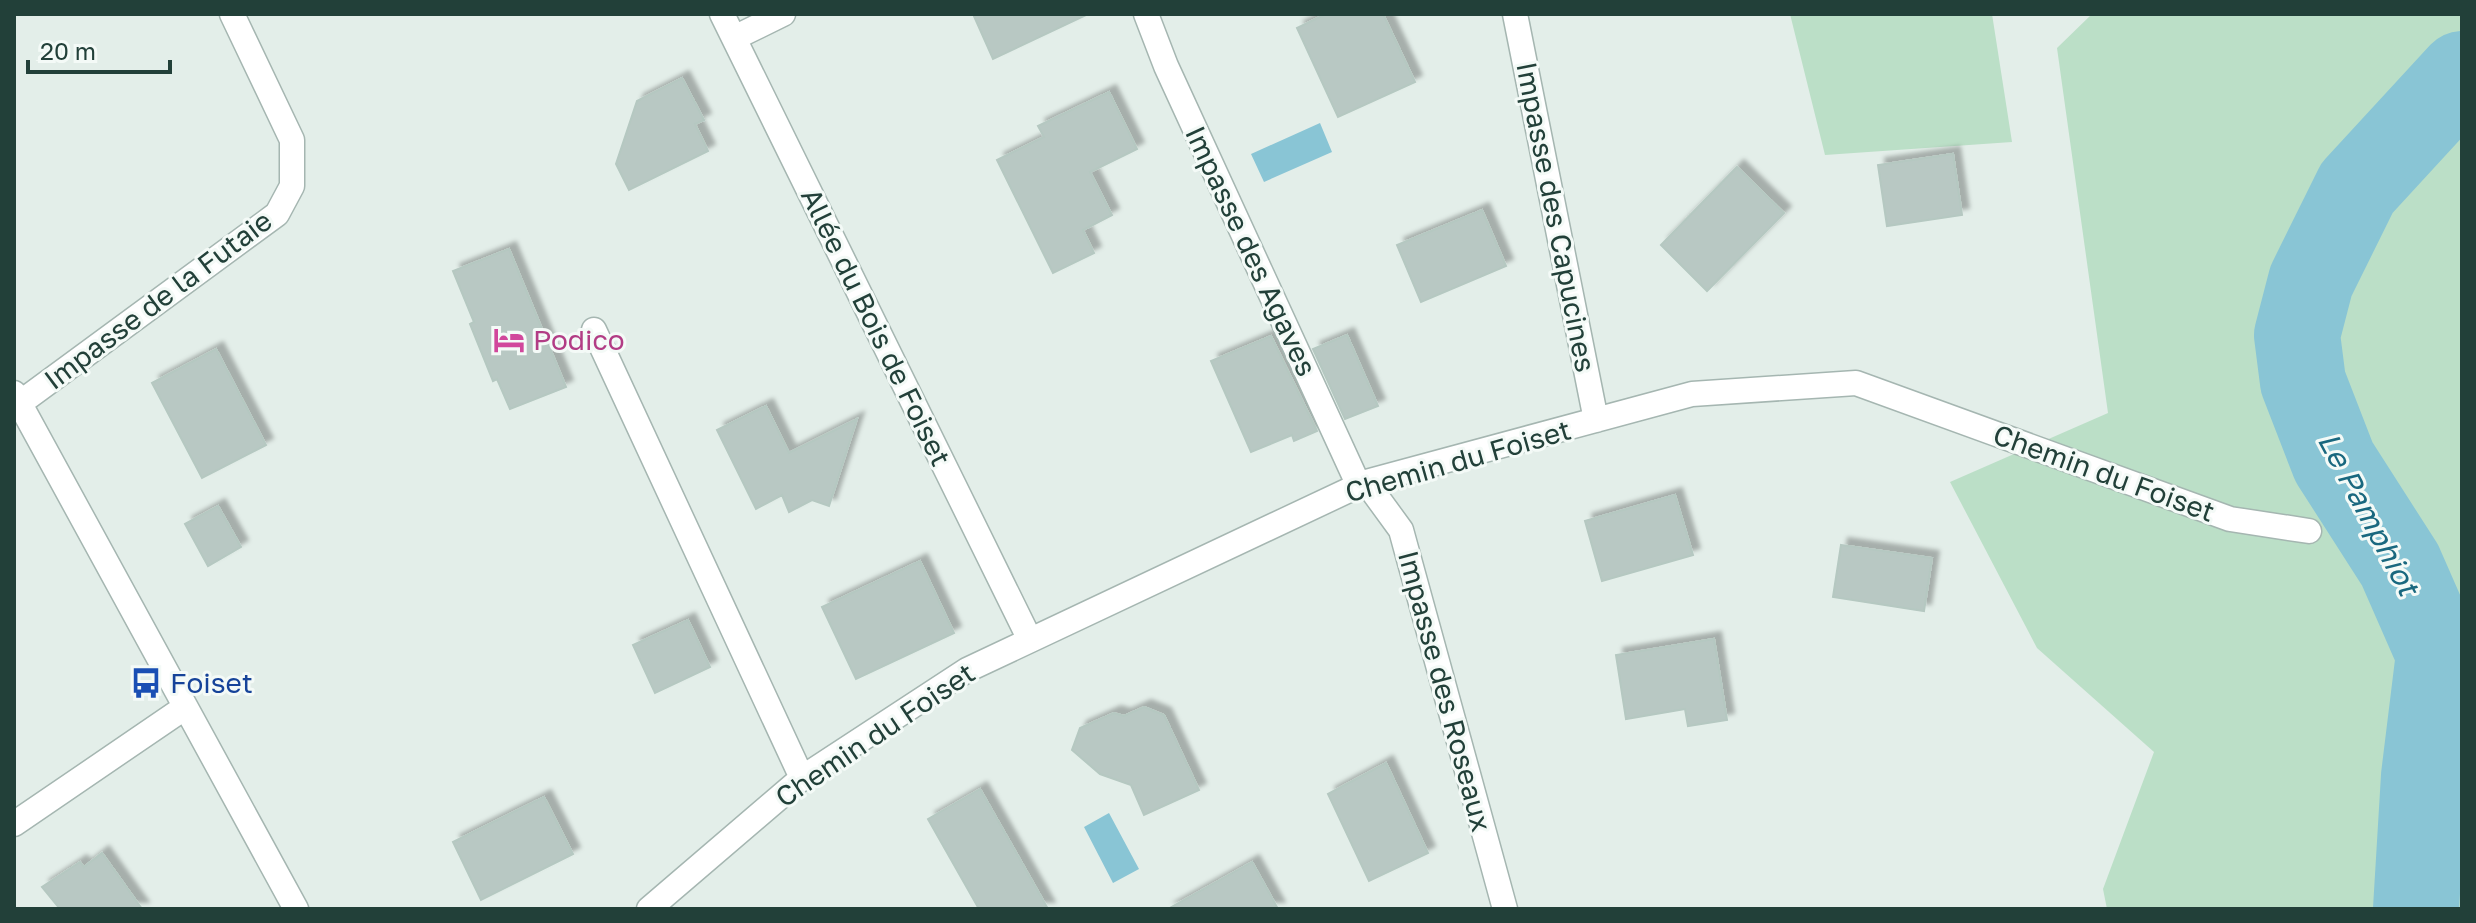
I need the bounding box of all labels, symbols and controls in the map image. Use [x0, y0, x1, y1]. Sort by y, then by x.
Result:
scale bar [28, 24, 170, 74]
text: 20 m [40, 36, 96, 65]
street label: Impasse des Capucines [1510, 59, 1603, 375]
street label: Impasse des Agaves [1179, 121, 1324, 381]
street label: Allée du Bois de Foiset [795, 183, 958, 471]
street label: Impasse de la Futaie [38, 203, 278, 396]
hotel icon: Podico [492, 323, 526, 357]
place label: Podico [533, 323, 625, 356]
street label: Chemin du Foiset [1341, 413, 1574, 509]
street label: Chemin du Foiset [1989, 417, 2219, 528]
water label: Le Pamphiot [2311, 426, 2428, 604]
street label: Impasse des Roseaux [1392, 547, 1499, 835]
street label: Chemin du Foiset [769, 656, 981, 813]
bus stop icon: Foiset [129, 666, 163, 700]
place label: Foiset [170, 666, 253, 699]

